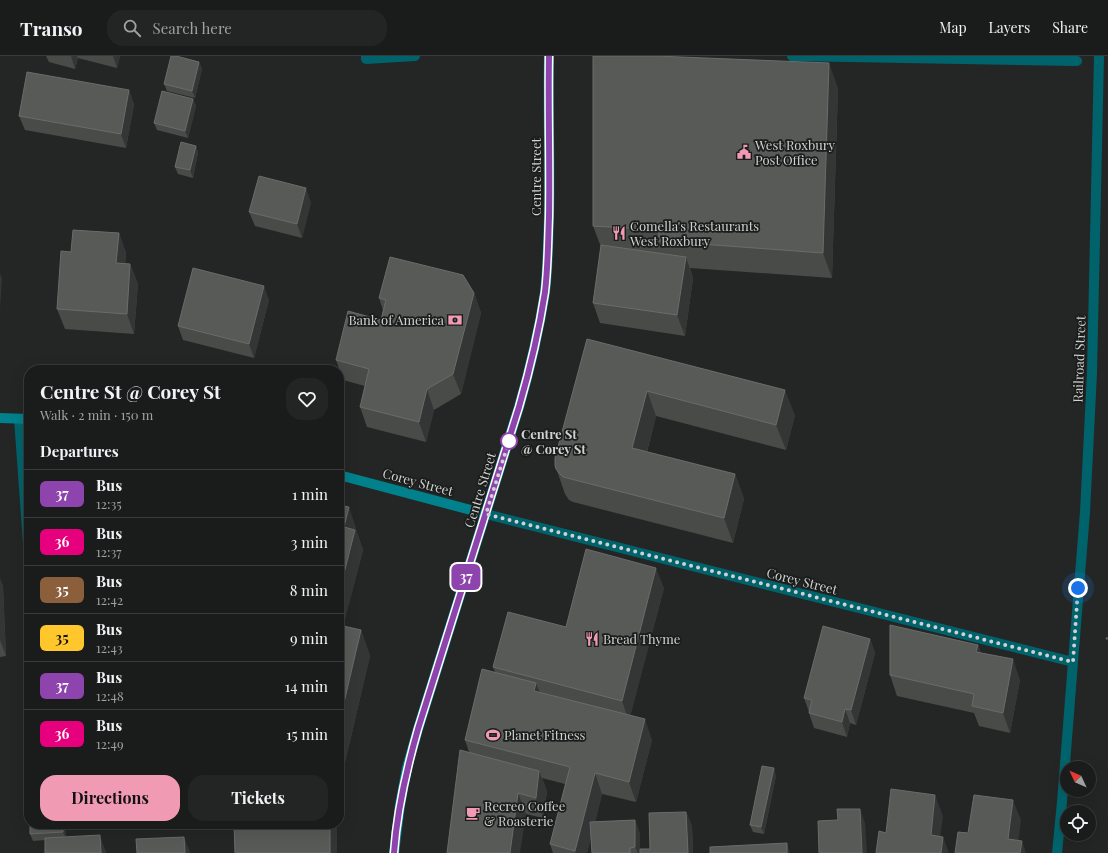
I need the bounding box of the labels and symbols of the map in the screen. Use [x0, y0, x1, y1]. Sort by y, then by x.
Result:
place label: West Roxbury Post Office [754, 136, 836, 168]
street label: Centre Street [527, 138, 544, 216]
public building icon: West Roxbury Post Office [736, 144, 752, 160]
place label: Comella's Restaurants West Roxbury [629, 217, 759, 249]
restaurant icon: Comella's Restaurants West Roxbury [611, 225, 627, 241]
place label: Bank of America [349, 311, 445, 328]
bank icon: Bank of America [447, 312, 463, 328]
street label: Railroad Street [1068, 315, 1089, 403]
place label: Centre St @ Corey St [521, 425, 586, 457]
marker: Centre St @ Corey St [500, 432, 518, 450]
street label: Centre Street [460, 450, 499, 530]
street label: Corey Street [381, 464, 456, 499]
line badge: 37 [448, 564, 484, 590]
street label: Corey Street [765, 564, 840, 598]
your location [1068, 578, 1088, 598]
place label: Bread Thyme [603, 630, 681, 647]
restaurant icon: Bread Thyme [584, 631, 600, 647]
place label: Planet Fitness [504, 726, 586, 743]
sports icon: Planet Fitness [485, 727, 501, 743]
north arrow [1060, 761, 1096, 797]
place label: Recreo Coffee & Roasterie [484, 797, 566, 829]
cafe icon: Recreo Coffee & Roasterie [465, 805, 481, 821]

